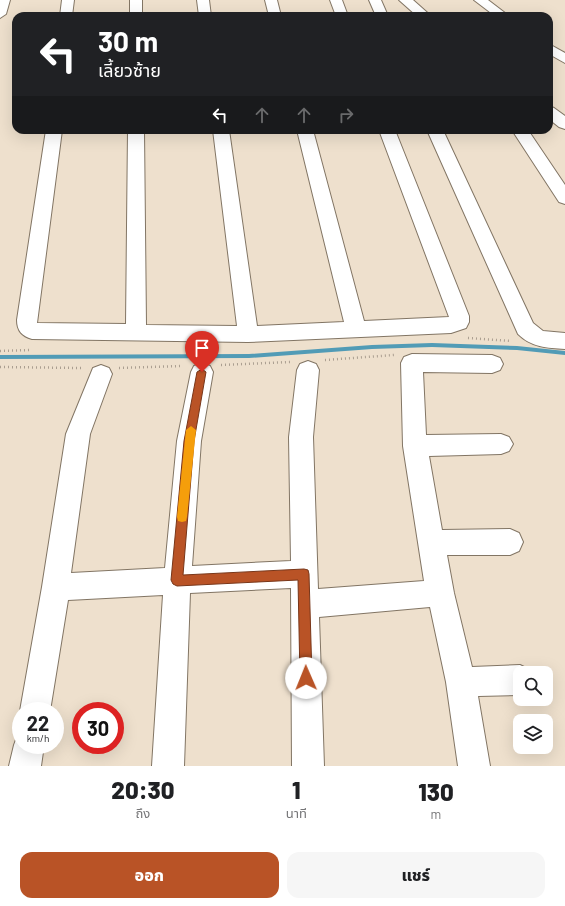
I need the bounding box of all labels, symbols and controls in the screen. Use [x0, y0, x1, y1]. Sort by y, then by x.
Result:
text: 30 m [98, 24, 158, 58]
icon: left [32, 28, 84, 80]
text: เลี้ยวซ้าย [98, 59, 161, 81]
icon: left [209, 104, 231, 126]
icon: ahead [251, 104, 273, 126]
icon: ahead [293, 104, 315, 126]
icon: right [335, 104, 357, 126]
pin [185, 331, 219, 372]
icon: arrive [191, 337, 213, 359]
position arrow [285, 657, 327, 699]
map controls [513, 666, 553, 754]
button: search [513, 666, 553, 706]
speed limit sign: 30 [72, 702, 124, 754]
text: 22 [27, 711, 49, 735]
button: layers [513, 714, 553, 754]
text: km/h [27, 732, 49, 744]
text: 20:30 [111, 775, 174, 804]
text: 1 [292, 775, 301, 804]
text: 130 [418, 777, 454, 806]
text: ถึง [135, 805, 150, 821]
text: นาที [286, 805, 307, 821]
text: m [431, 806, 441, 822]
button: ออก [20, 852, 279, 898]
button: แชร์ [287, 852, 545, 898]

